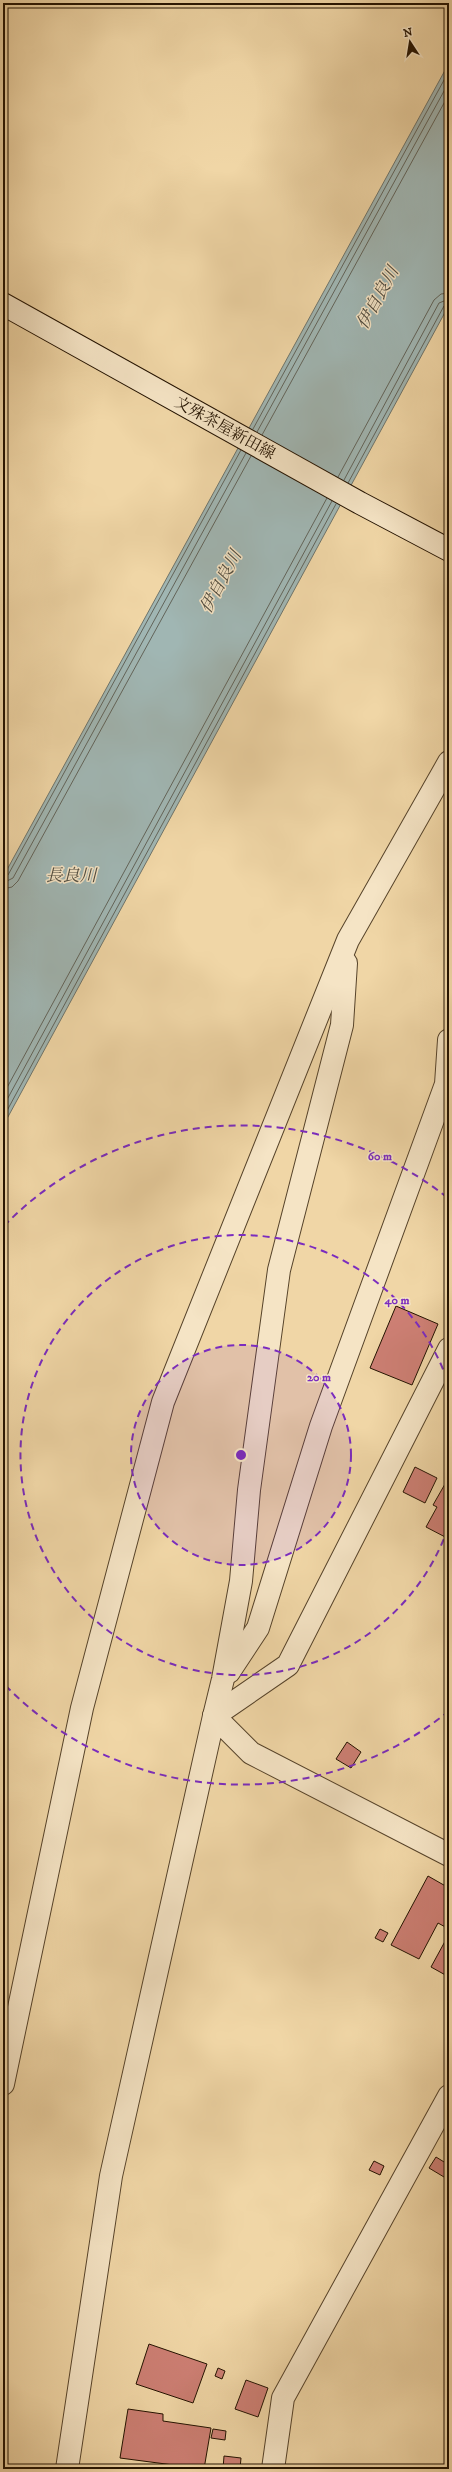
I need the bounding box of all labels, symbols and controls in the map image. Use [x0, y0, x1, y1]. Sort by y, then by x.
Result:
north arrow [390, 22, 430, 62]
text: N [402, 25, 414, 41]
water label: 伊自良川 [352, 261, 405, 333]
street label: 文殊茶屋新田線 [171, 392, 279, 464]
water label: 伊自良川 [195, 545, 248, 617]
water label: 長良川 [46, 865, 98, 887]
text: 60 m [368, 1149, 392, 1164]
text: 40 m [384, 1293, 409, 1308]
text: 20 m [307, 1370, 331, 1385]
centre of rings [234, 1448, 248, 1462]

